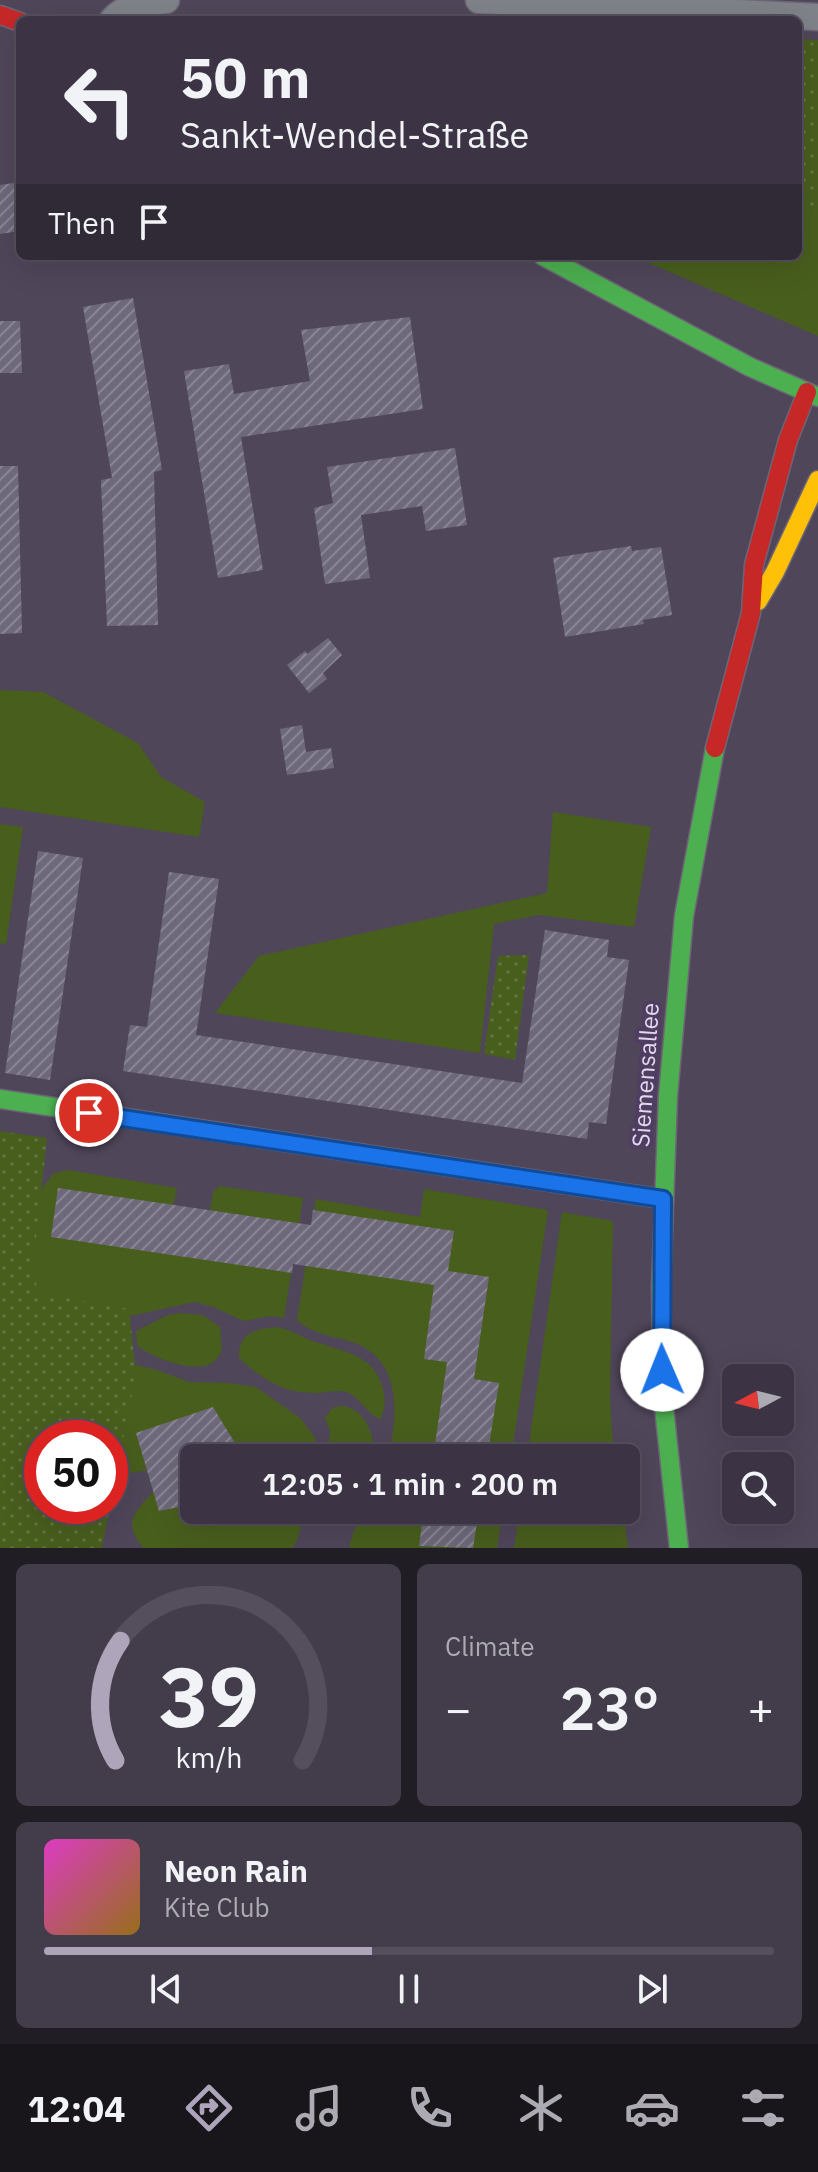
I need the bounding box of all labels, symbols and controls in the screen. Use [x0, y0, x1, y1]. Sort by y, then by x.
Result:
text: 50 m [180, 41, 310, 113]
icon: left [48, 48, 152, 152]
text: Sankt-Wendel-Straße [180, 111, 529, 158]
icon: arrive [132, 200, 176, 244]
text: Then [48, 203, 116, 242]
street label: Siemensallee [624, 1002, 666, 1148]
pin [55, 1079, 123, 1147]
icon: arrive [67, 1091, 111, 1135]
position arrow [620, 1328, 704, 1412]
north arrow [722, 1364, 794, 1436]
map controls [722, 1364, 794, 1524]
speed limit sign: 50 [24, 1420, 128, 1524]
button: search [722, 1452, 794, 1524]
text: 12:05 · 1 min · 200 m [262, 1464, 558, 1503]
text: Climate [445, 1629, 535, 1663]
text: 39 [159, 1642, 258, 1750]
text: 23° [559, 1668, 660, 1747]
text: − [445, 1680, 471, 1737]
text: + [748, 1680, 774, 1737]
text: km/h [175, 1739, 242, 1776]
text: Neon Rain [164, 1851, 308, 1890]
text: Kite Club [164, 1890, 269, 1924]
icon: previous [144, 1967, 188, 2011]
icon: pause [387, 1967, 431, 2011]
icon: next [630, 1967, 674, 2011]
icon: directions [181, 2080, 237, 2136]
icon: music [291, 2080, 347, 2136]
icon: phone [402, 2080, 458, 2136]
icon: climate [513, 2080, 569, 2136]
icon: car [624, 2080, 680, 2136]
icon: filters [735, 2080, 791, 2136]
text: 12:04 [27, 2085, 126, 2132]

